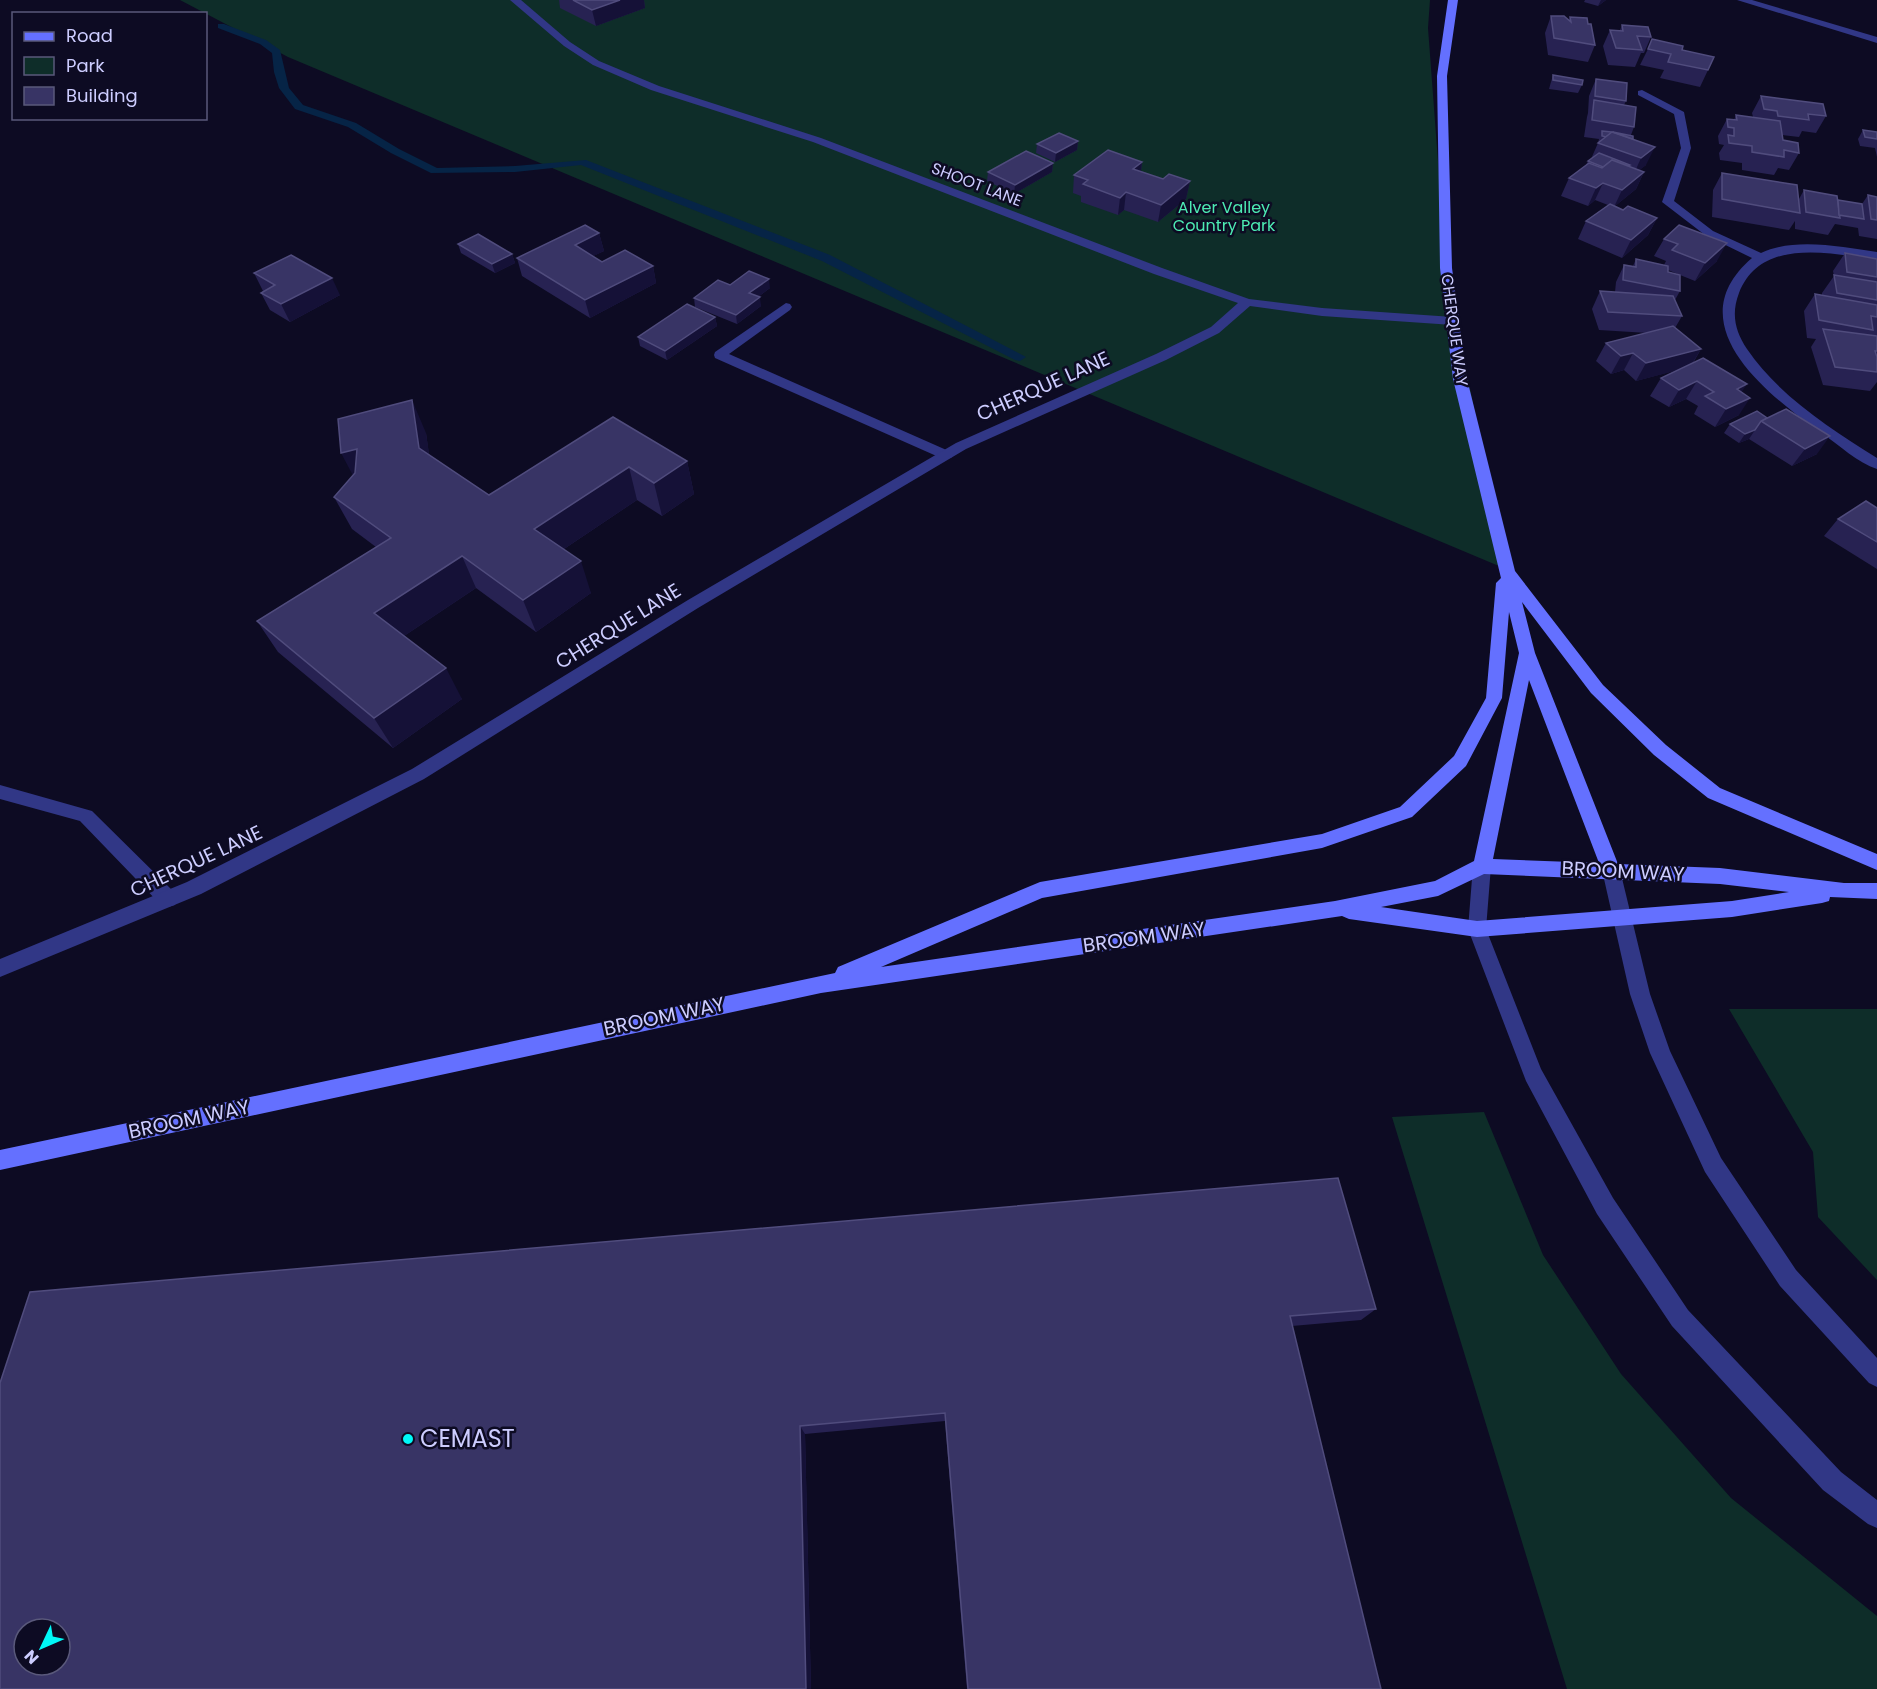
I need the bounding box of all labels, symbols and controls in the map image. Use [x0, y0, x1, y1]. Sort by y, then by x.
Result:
legend [12, 12, 207, 120]
text: Road [66, 23, 113, 48]
text: Park [66, 53, 105, 78]
text: Building [66, 83, 138, 108]
street label: SHOOT LANE [928, 157, 1026, 212]
park label: Alver Valley Country Park [1173, 196, 1276, 237]
street label: CHERQUE WAY [1435, 273, 1474, 388]
street label: CHERQUE LANE [972, 344, 1114, 428]
street label: CHERQUE LANE [550, 576, 686, 676]
street label: CHERQUE LANE [125, 818, 267, 904]
street label: BROOM WAY [1561, 854, 1686, 888]
street label: BROOM WAY [1081, 915, 1207, 959]
street label: BROOM WAY [601, 989, 727, 1042]
street label: BROOM WAY [126, 1092, 252, 1145]
place label: CEMAST [420, 1422, 515, 1455]
marker: CEMAST [401, 1432, 415, 1446]
north arrow [12, 1617, 72, 1677]
text: N [19, 1645, 44, 1669]

